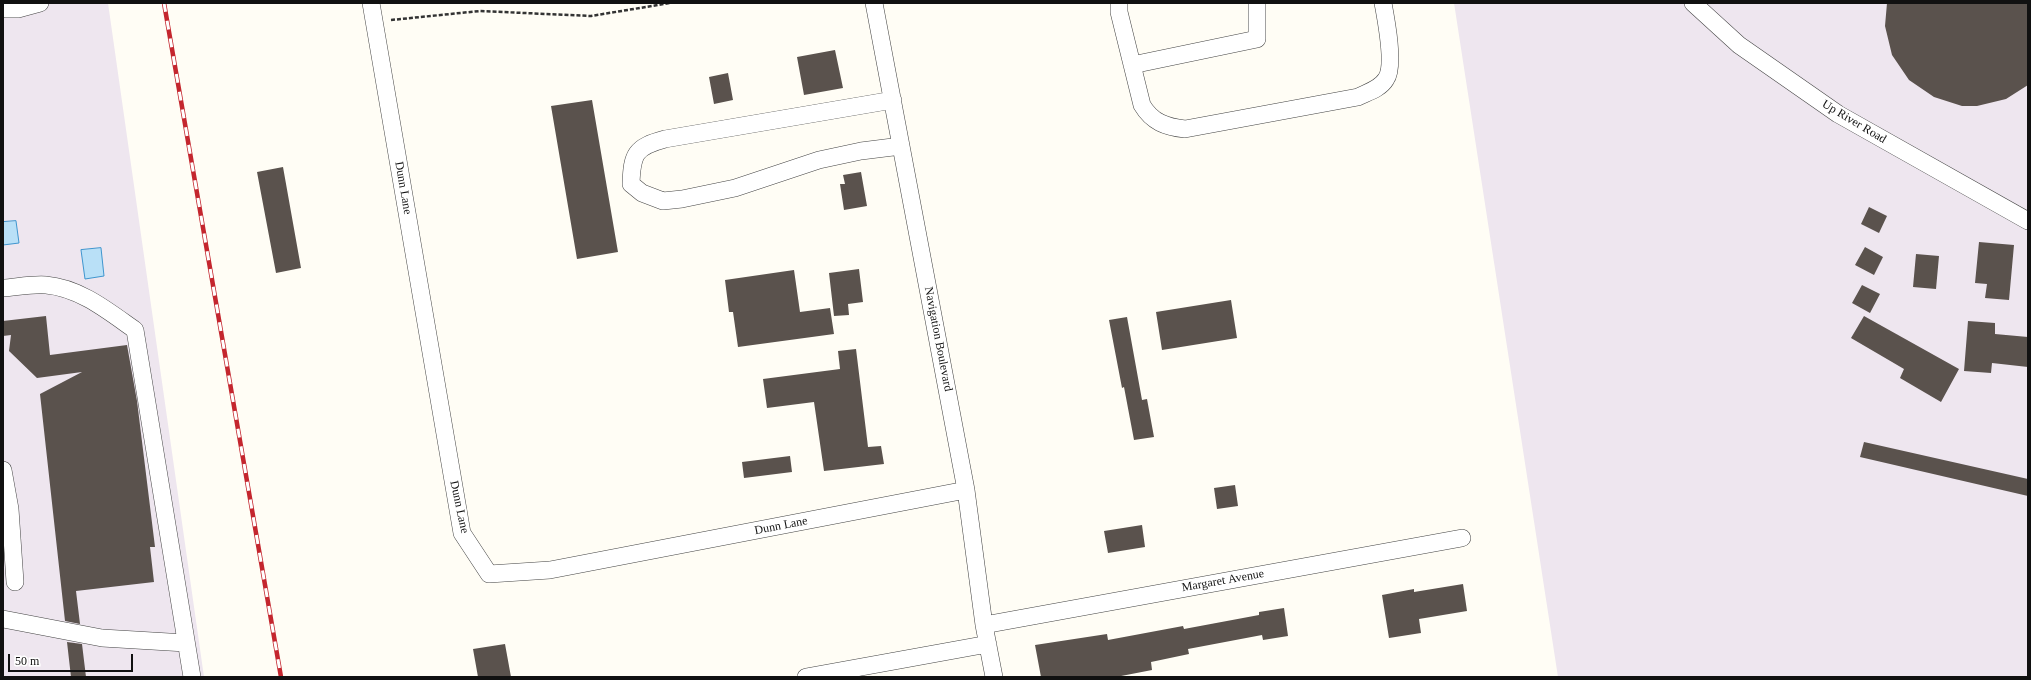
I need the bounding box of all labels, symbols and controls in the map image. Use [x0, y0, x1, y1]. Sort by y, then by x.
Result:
street label: Up River Road [1819, 97, 1889, 147]
street label: Dunn Lane [391, 160, 415, 216]
street label: Navigation Boulevard [921, 285, 955, 393]
street label: Dunn Lane [446, 479, 472, 535]
street label: Dunn Lane [753, 514, 809, 538]
street label: Margaret Avenue [1181, 567, 1265, 595]
scale bar [10, 646, 135, 672]
text: 50 m [15, 654, 39, 668]

